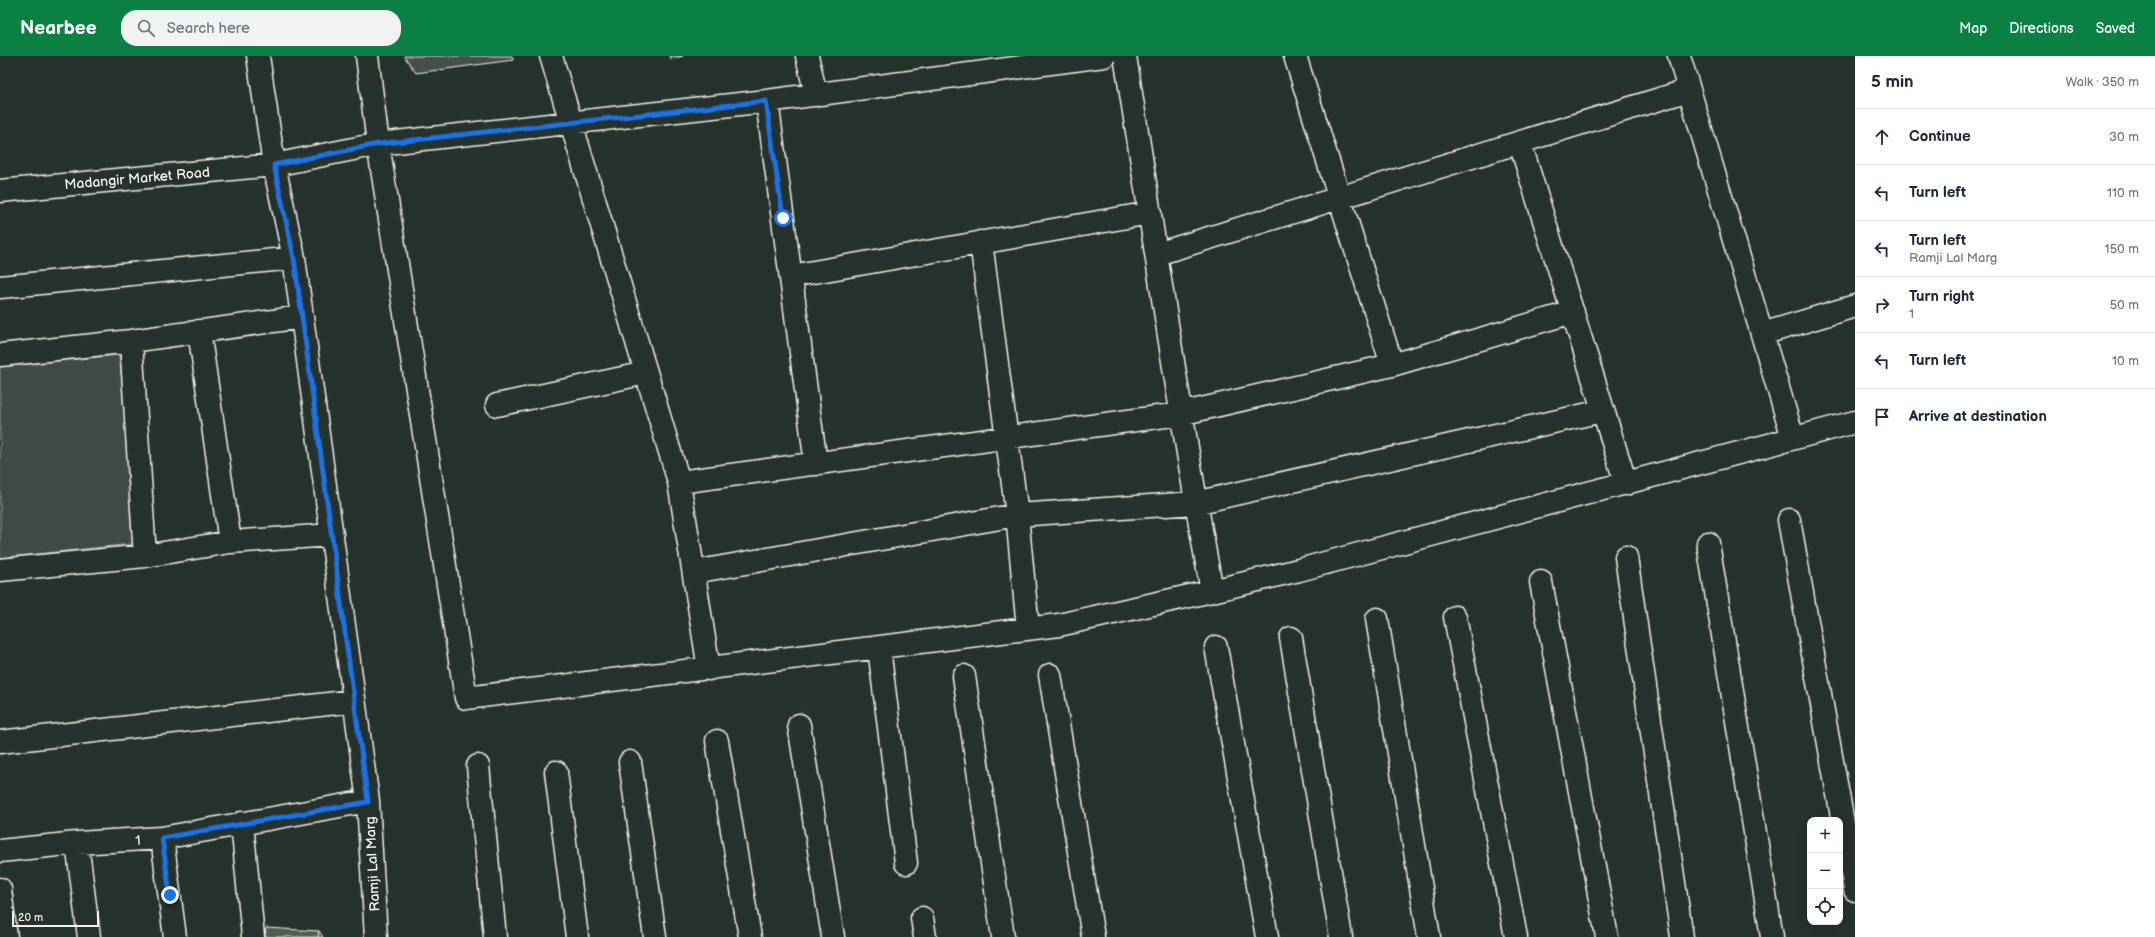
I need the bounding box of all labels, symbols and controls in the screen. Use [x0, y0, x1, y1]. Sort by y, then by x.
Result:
search box [121, 10, 401, 46]
text: Nearbee [20, 17, 97, 40]
icon: search [135, 17, 157, 39]
text: Search here [167, 19, 250, 38]
text: Map [1959, 20, 1987, 37]
text: Directions [2009, 20, 2074, 37]
text: Saved [2096, 20, 2135, 37]
text: 5 min [1871, 72, 1914, 92]
text: Walk · 350 m [2065, 74, 2139, 90]
icon: ahead [1871, 126, 1893, 148]
text: Continue [1909, 127, 1971, 146]
text: 30 m [2109, 129, 2139, 145]
street label: Madangir Market Road [64, 164, 210, 193]
icon: left [1871, 182, 1893, 204]
text: Turn left [1909, 183, 1966, 202]
text: 110 m [2107, 185, 2139, 201]
route start [774, 209, 792, 227]
text: Turn left [1909, 231, 1966, 250]
icon: left [1871, 238, 1893, 260]
text: 150 m [2105, 241, 2139, 257]
text: Ramji Lal Marg [1909, 250, 1997, 266]
text: Turn right [1909, 287, 1974, 306]
icon: right [1871, 294, 1893, 316]
text: 50 m [2110, 297, 2139, 313]
text: 1 [1909, 306, 1914, 322]
icon: left [1871, 350, 1893, 372]
text: Turn left [1909, 351, 1966, 370]
text: 10 m [2112, 353, 2139, 369]
icon: arrive [1871, 406, 1893, 428]
text: Arrive at destination [1909, 407, 2047, 426]
street label: Ramji Lal Marg [362, 816, 383, 912]
map controls [1807, 817, 1843, 925]
button: + [1807, 817, 1843, 853]
street label: 1 [135, 832, 141, 849]
button: − [1807, 853, 1843, 889]
route end [161, 886, 179, 904]
button: locate [1807, 889, 1843, 925]
scale bar [12, 909, 99, 928]
text: 20 m [18, 911, 43, 924]

